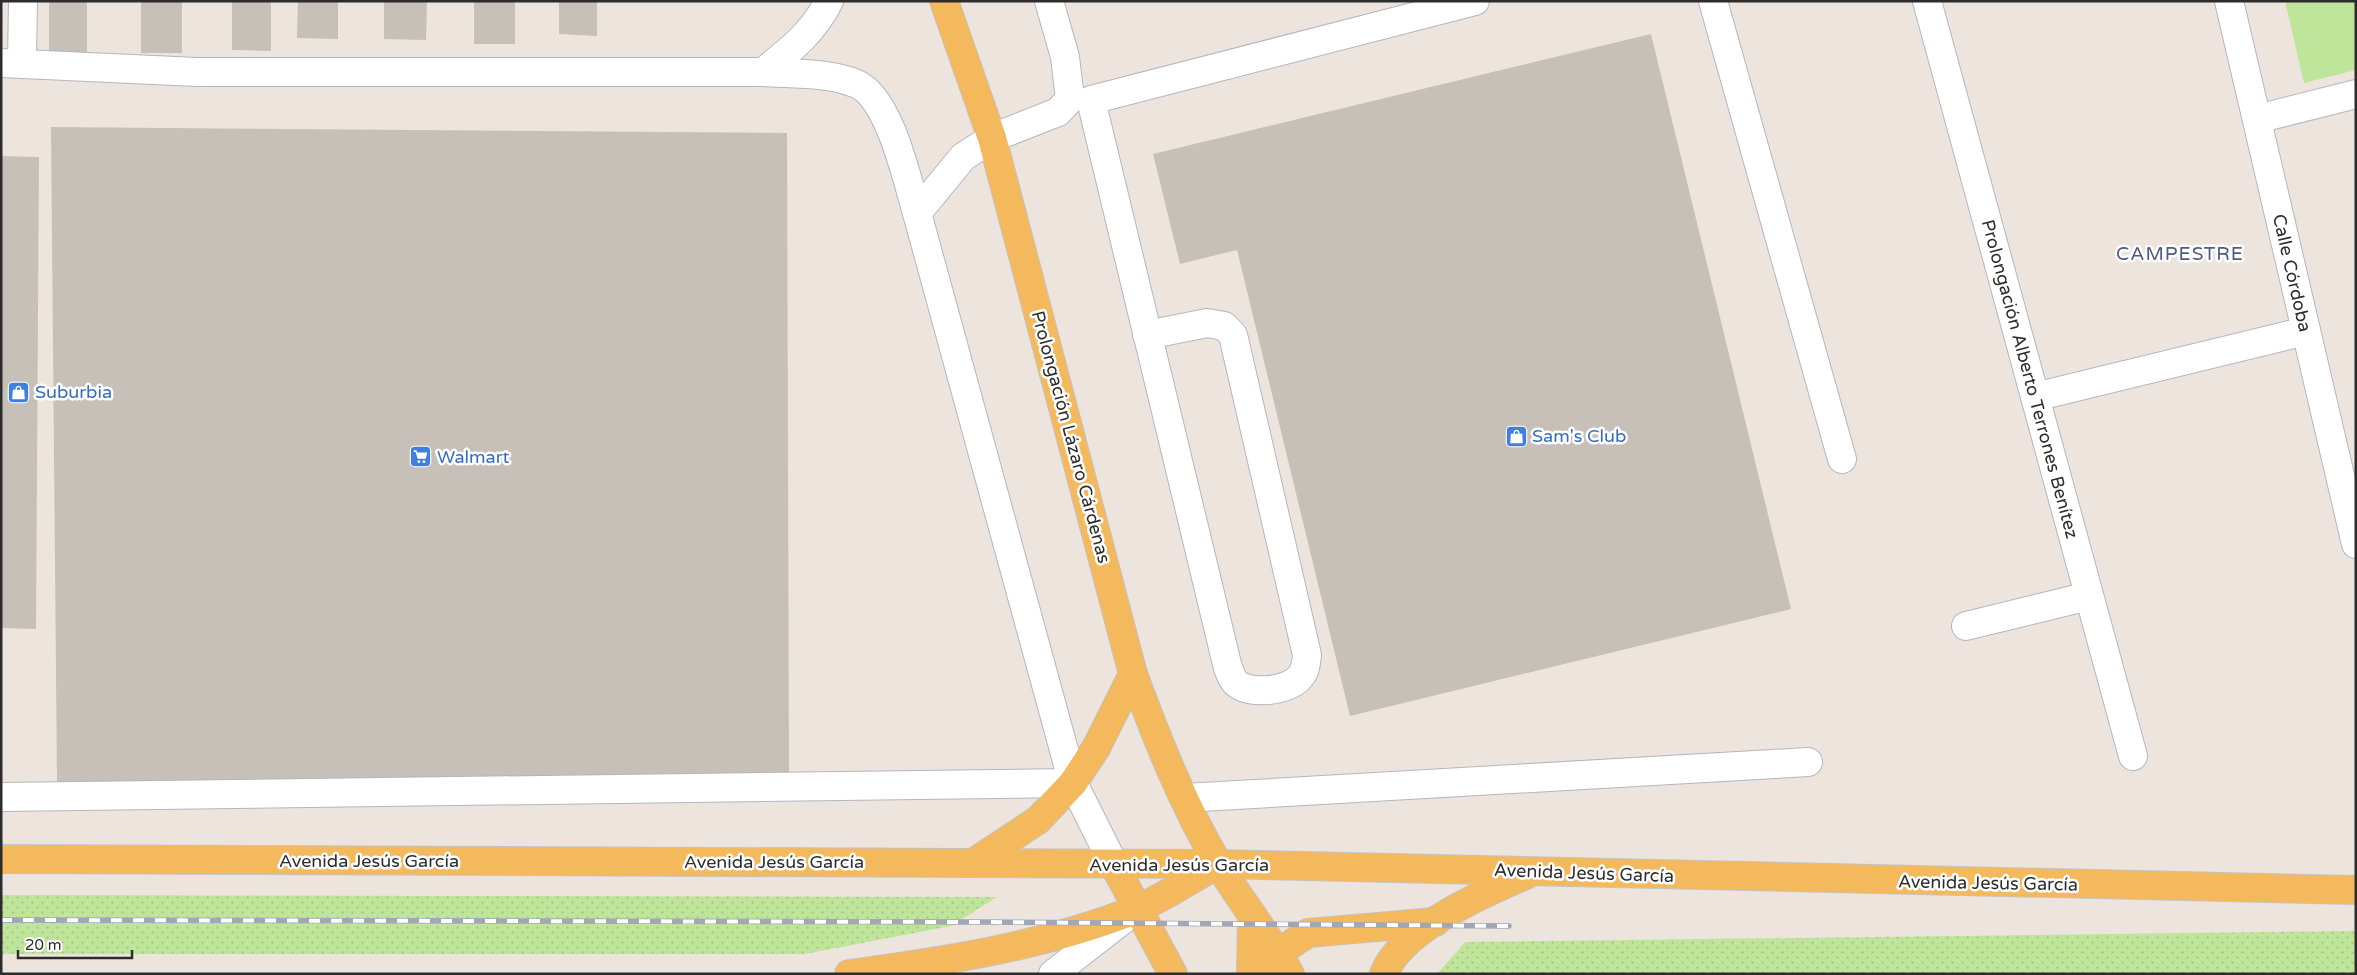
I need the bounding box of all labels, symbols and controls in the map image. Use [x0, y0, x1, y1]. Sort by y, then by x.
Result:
street label: Calle Córdoba [2268, 212, 2316, 334]
street label: Prolongación Alberto Terrones Benítez [1977, 217, 2083, 541]
district label: CAMPESTRE [2116, 243, 2244, 265]
street label: Prolongación Lázaro Cárdenas [1027, 308, 1115, 566]
shop icon: Suburbia [7, 380, 31, 404]
place label: Suburbia [35, 381, 112, 403]
shop icon: Sam's Club [1504, 424, 1528, 448]
place label: Sam's Club [1532, 425, 1626, 447]
supermarket icon: Walmart [409, 445, 433, 469]
place label: Walmart [437, 446, 510, 468]
street label: Avenida Jesús García [279, 850, 459, 872]
street label: Avenida Jesús García [684, 851, 864, 873]
street label: Avenida Jesús García [1089, 854, 1269, 876]
street label: Avenida Jesús García [1494, 859, 1674, 887]
street label: Avenida Jesús García [1898, 870, 2078, 896]
scale bar [18, 928, 131, 960]
text: 20 m [25, 936, 62, 954]

